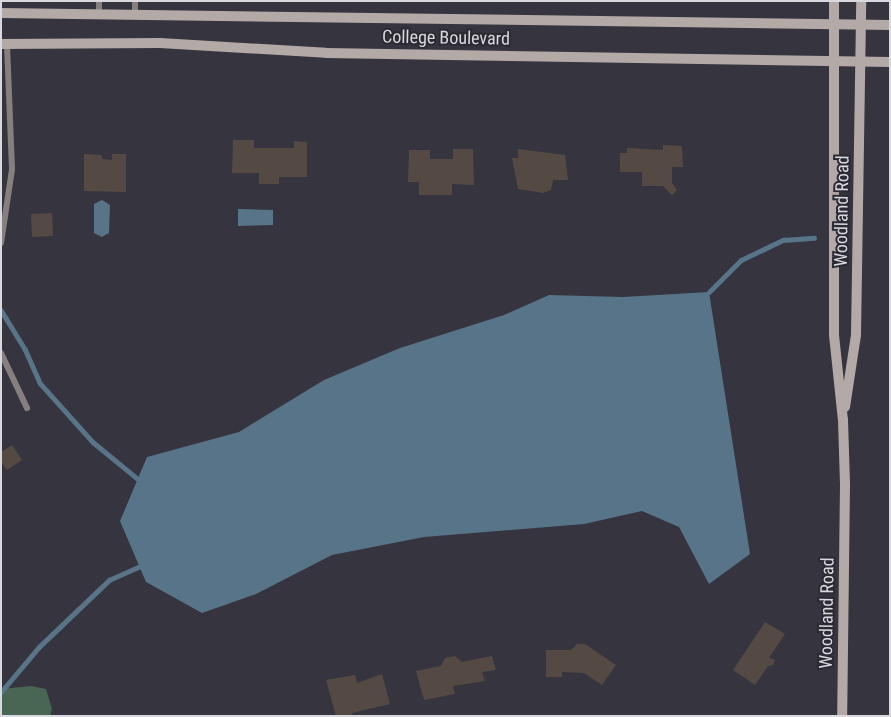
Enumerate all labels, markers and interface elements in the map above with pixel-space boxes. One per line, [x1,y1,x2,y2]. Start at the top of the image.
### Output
street label: College Boulevard [382,26,510,50]
street label: Woodland Road [830,155,854,267]
street label: Woodland Road [815,557,839,669]

